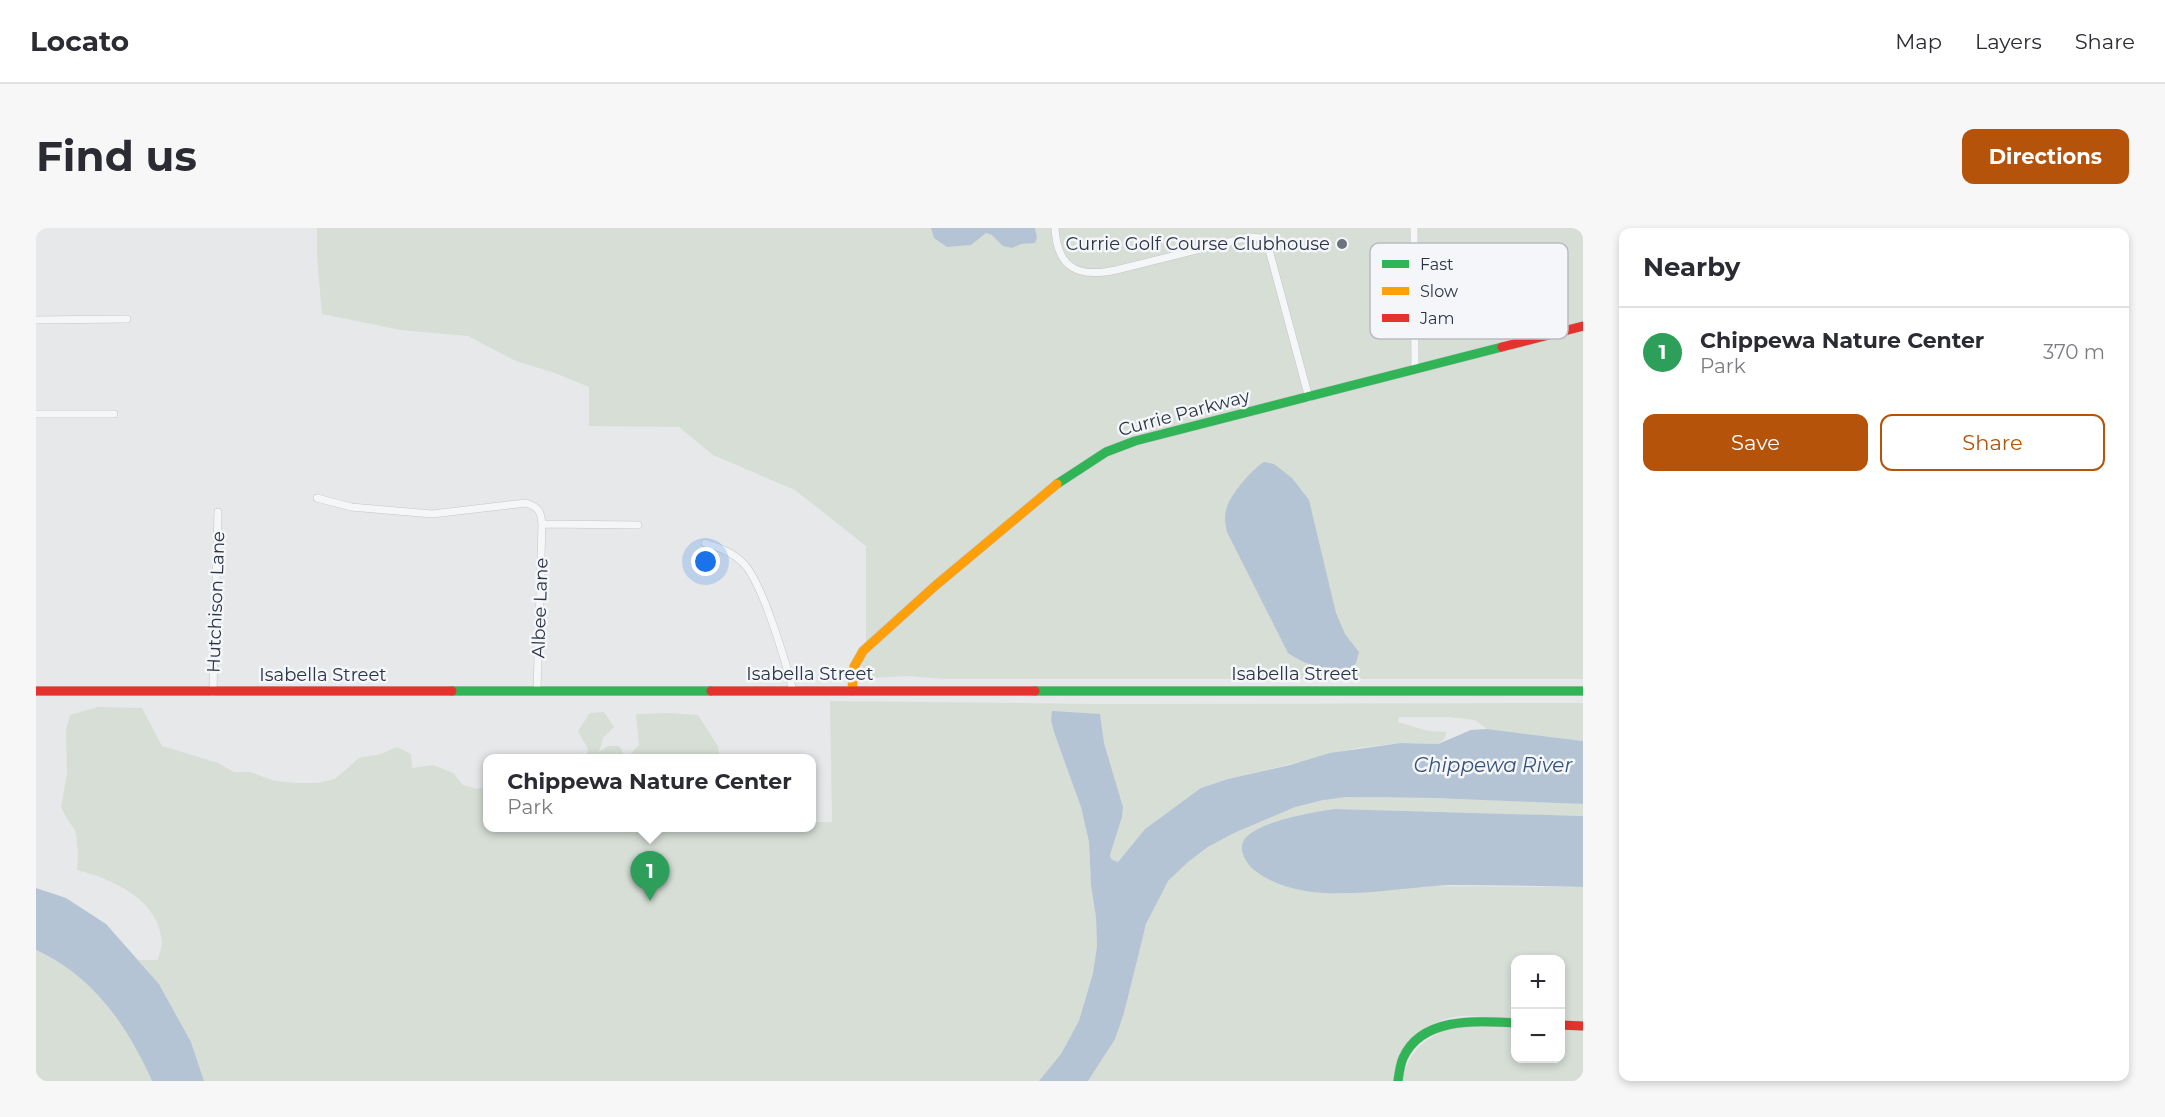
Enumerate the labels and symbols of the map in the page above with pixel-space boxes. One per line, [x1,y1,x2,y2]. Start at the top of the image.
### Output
place label: Currie Golf Course Clubhouse [1066,233,1330,255]
marker: Currie Golf Course Clubhouse [1335,237,1349,251]
legend [1370,243,1568,339]
text: Fast [1420,255,1454,274]
text: Slow [1420,282,1458,301]
text: Jam [1419,309,1454,328]
street label: Currie Parkway [1116,385,1252,441]
street label: Hutchison Lane [203,531,229,673]
your location [691,547,720,576]
street label: Albee Lane [527,557,553,659]
street label: Isabella Street [746,663,874,685]
street label: Isabella Street [1231,663,1359,685]
street label: Isabella Street [259,664,387,686]
water label: Chippewa River [1414,753,1573,777]
pin: 1 [630,852,670,901]

